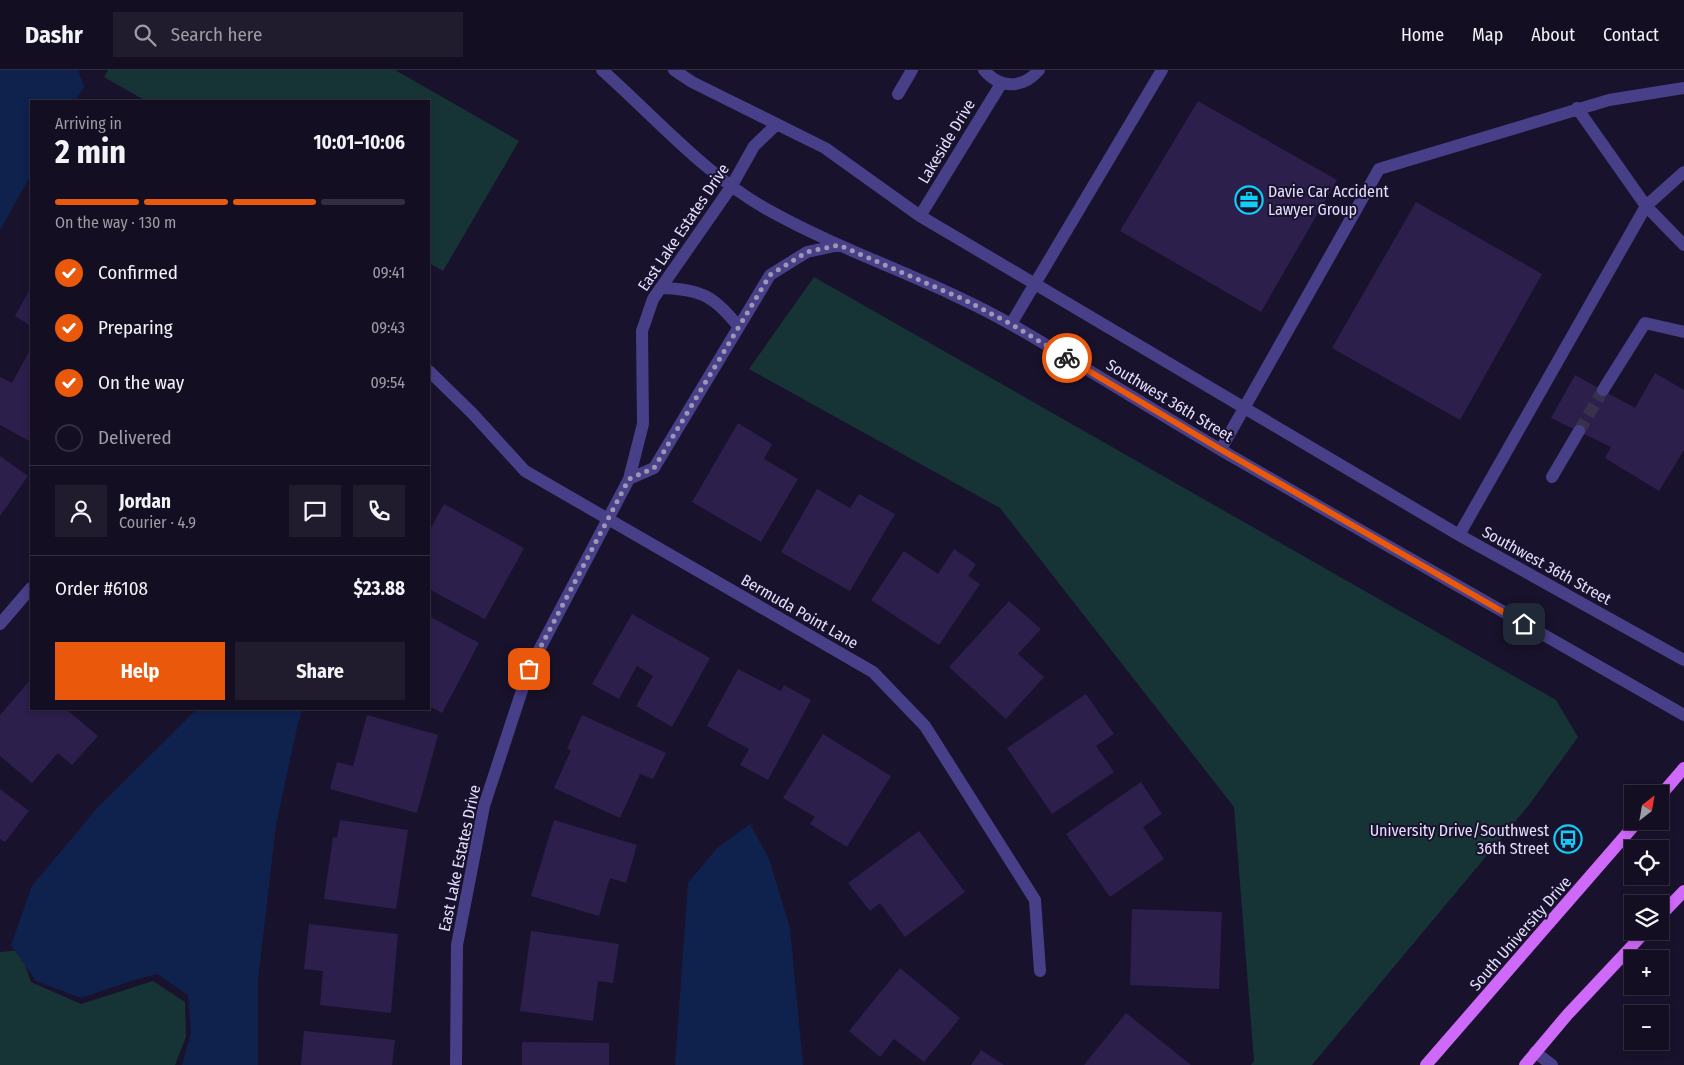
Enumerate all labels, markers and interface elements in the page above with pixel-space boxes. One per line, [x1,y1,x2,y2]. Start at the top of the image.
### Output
search box [113,12,463,57]
text: Dashr [25,21,83,49]
icon: search [131,21,159,49]
text: Search here [171,23,262,46]
text: Home [1401,24,1444,46]
text: Map [1472,24,1503,46]
text: About [1531,24,1575,46]
text: Contact [1603,24,1659,46]
street label: Lakeside Drive [914,96,979,187]
text: Arriving in [55,114,122,133]
text: 10:01–10:06 [313,131,405,154]
text: 2 min [55,133,126,171]
street label: East Lake Estates Drive [634,160,733,294]
place label: Davie Car Accident Lawyer Group [1268,182,1389,219]
office icon: Davie Car Accident Lawyer Group [1234,185,1264,215]
text: On the way · 130 m [55,213,176,232]
icon: check [55,259,83,287]
text: Confirmed [98,261,178,284]
text: 09:41 [373,263,405,282]
icon: check [55,314,83,342]
text: Preparing [98,316,173,339]
text: 09:43 [371,318,405,337]
courier [1042,333,1092,383]
icon: bike [1053,344,1081,372]
street label: Southwest 36th Street [1103,355,1237,446]
icon: check [55,369,83,397]
text: On the way [98,371,184,394]
text: 09:54 [370,373,405,392]
text: Delivered [98,426,172,449]
button: person [55,485,107,537]
button: chat [289,485,341,537]
button: phone [353,485,405,537]
text: Jordan [119,490,171,513]
text: Courier · 4.9 [119,513,196,532]
street label: Southwest 36th Street [1479,522,1615,609]
street label: Bermuda Point Lane [738,570,862,653]
text: Order #6108 [55,577,148,600]
text: $23.88 [354,577,405,600]
pin [1503,603,1545,645]
icon: home [1510,610,1538,638]
button: Help [55,642,225,700]
button: Share [235,642,405,700]
pin [508,648,550,690]
icon: bag [515,655,543,683]
street label: East Lake Estates Drive [435,783,484,933]
north arrow [1624,785,1669,830]
map controls [1624,785,1669,1050]
place label: University Drive/Southwest 36th Street [1370,821,1550,858]
bus stop icon: University Drive/Southwest 36th Street [1553,824,1583,854]
button: locate [1624,840,1669,885]
street label: South University Drive [1466,872,1575,994]
button: layers [1624,895,1669,940]
button: + [1624,950,1669,995]
button: − [1624,1005,1669,1050]

